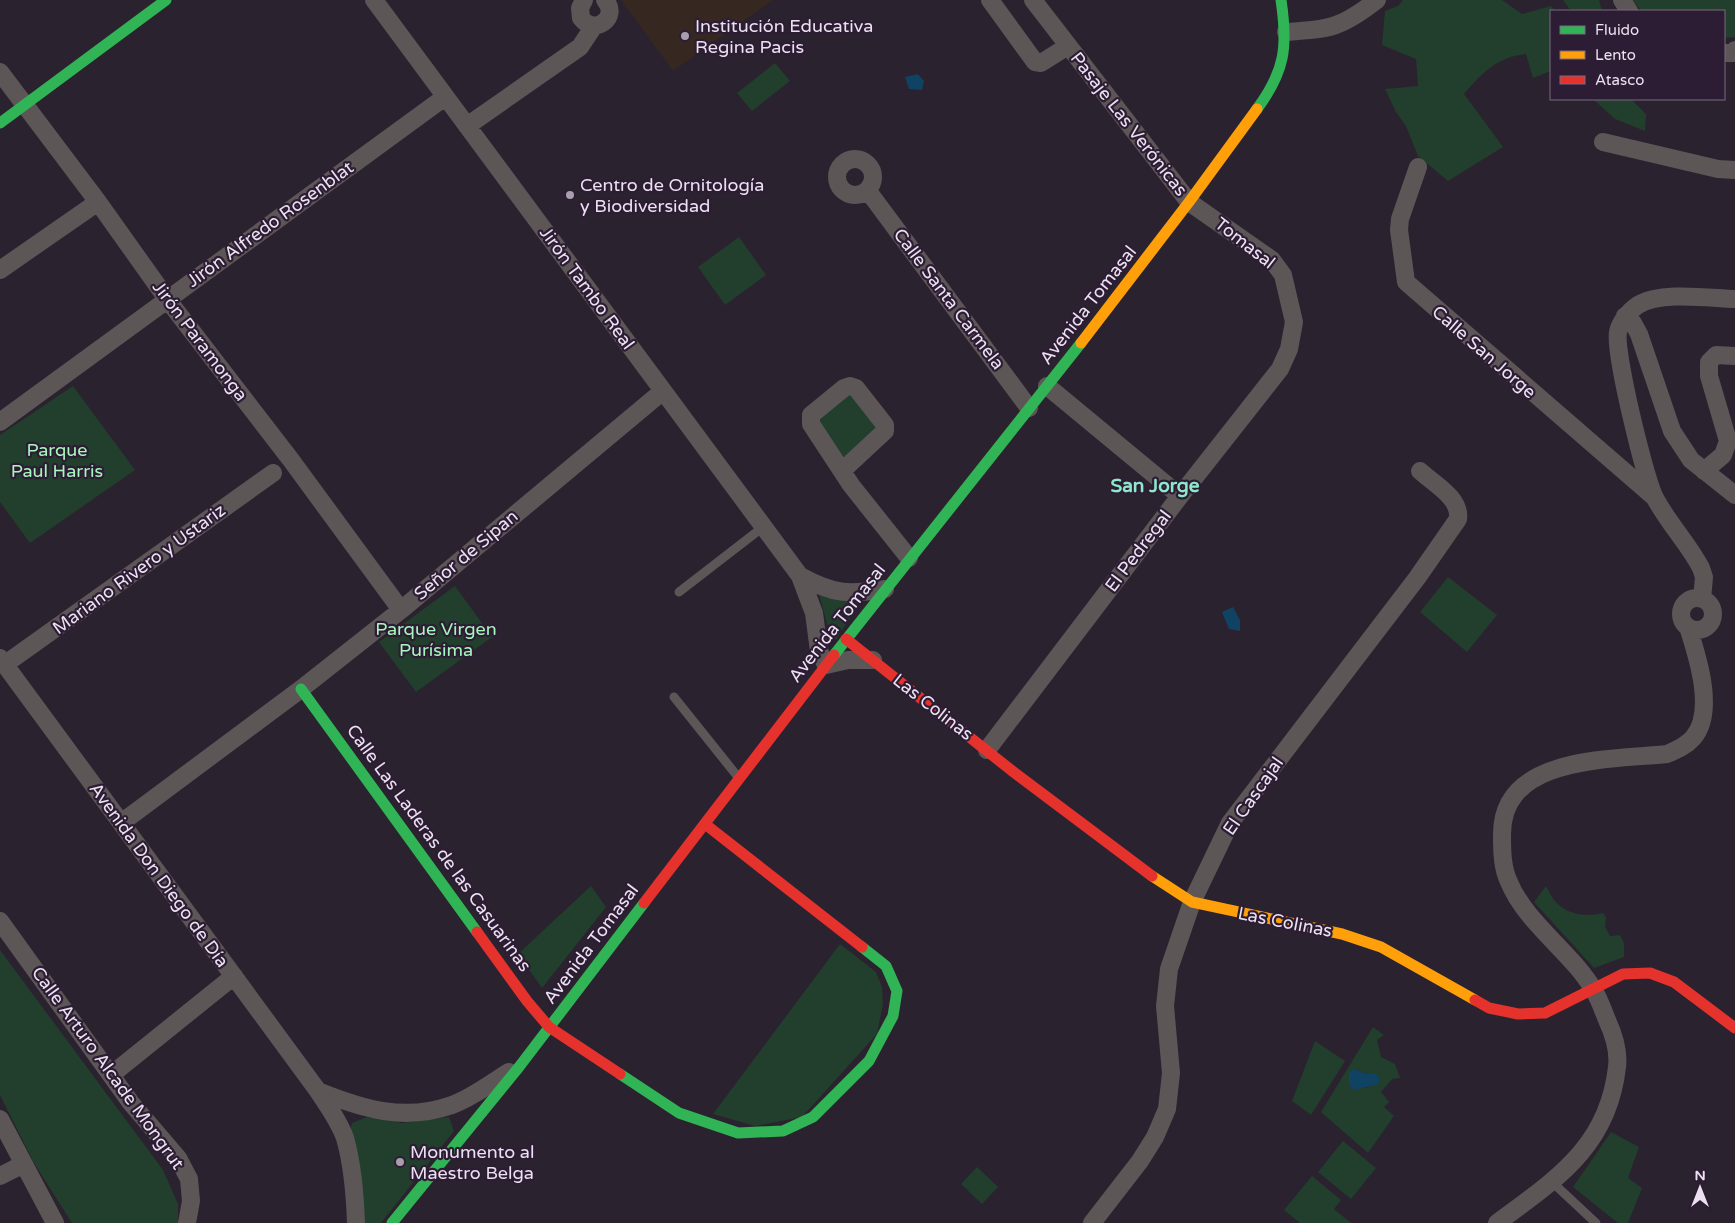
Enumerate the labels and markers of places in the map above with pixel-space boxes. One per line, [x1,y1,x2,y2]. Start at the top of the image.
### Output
place label: Institución Educativa Regina Pacis [695,15,873,58]
marker: Institución Educativa Regina Pacis [679,30,691,42]
place label: Centro de Ornitología y Biodiversidad [580,174,764,217]
marker: Centro de Ornitología y Biodiversidad [564,189,576,201]
place label: Monumento al Maestro Belga [410,1141,534,1184]
marker: Monumento al Maestro Belga [394,1156,406,1168]

